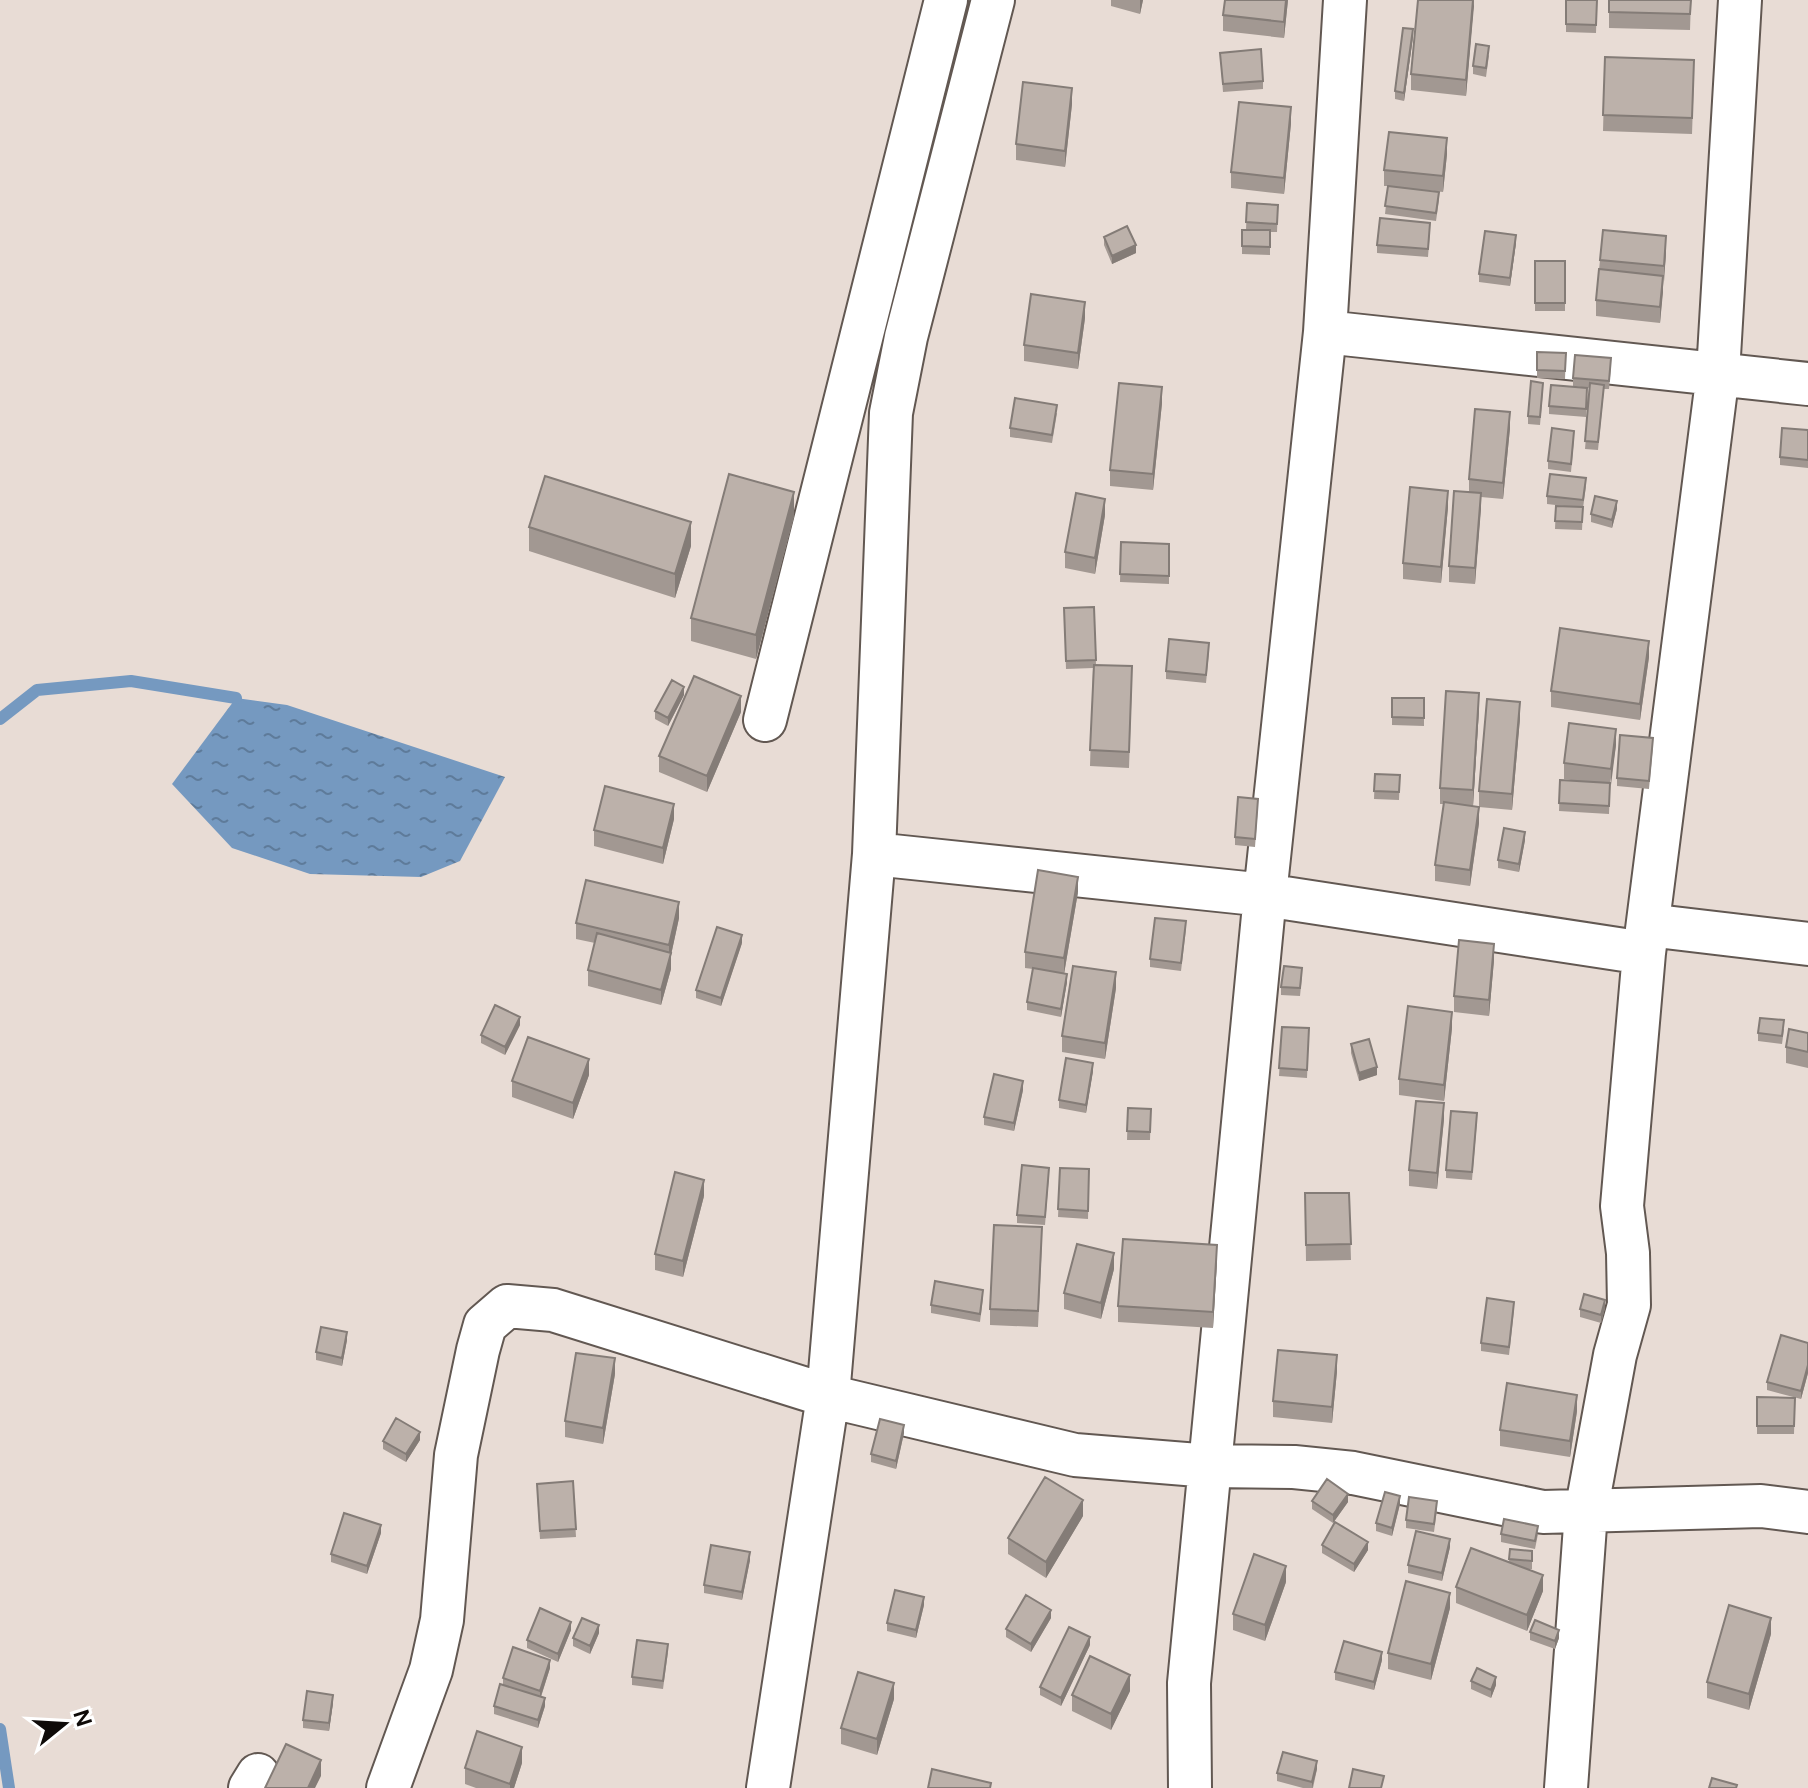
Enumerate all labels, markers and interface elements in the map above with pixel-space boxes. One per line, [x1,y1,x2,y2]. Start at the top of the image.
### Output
north arrow [24,1684,104,1764]
text: N [66,1706,99,1730]

